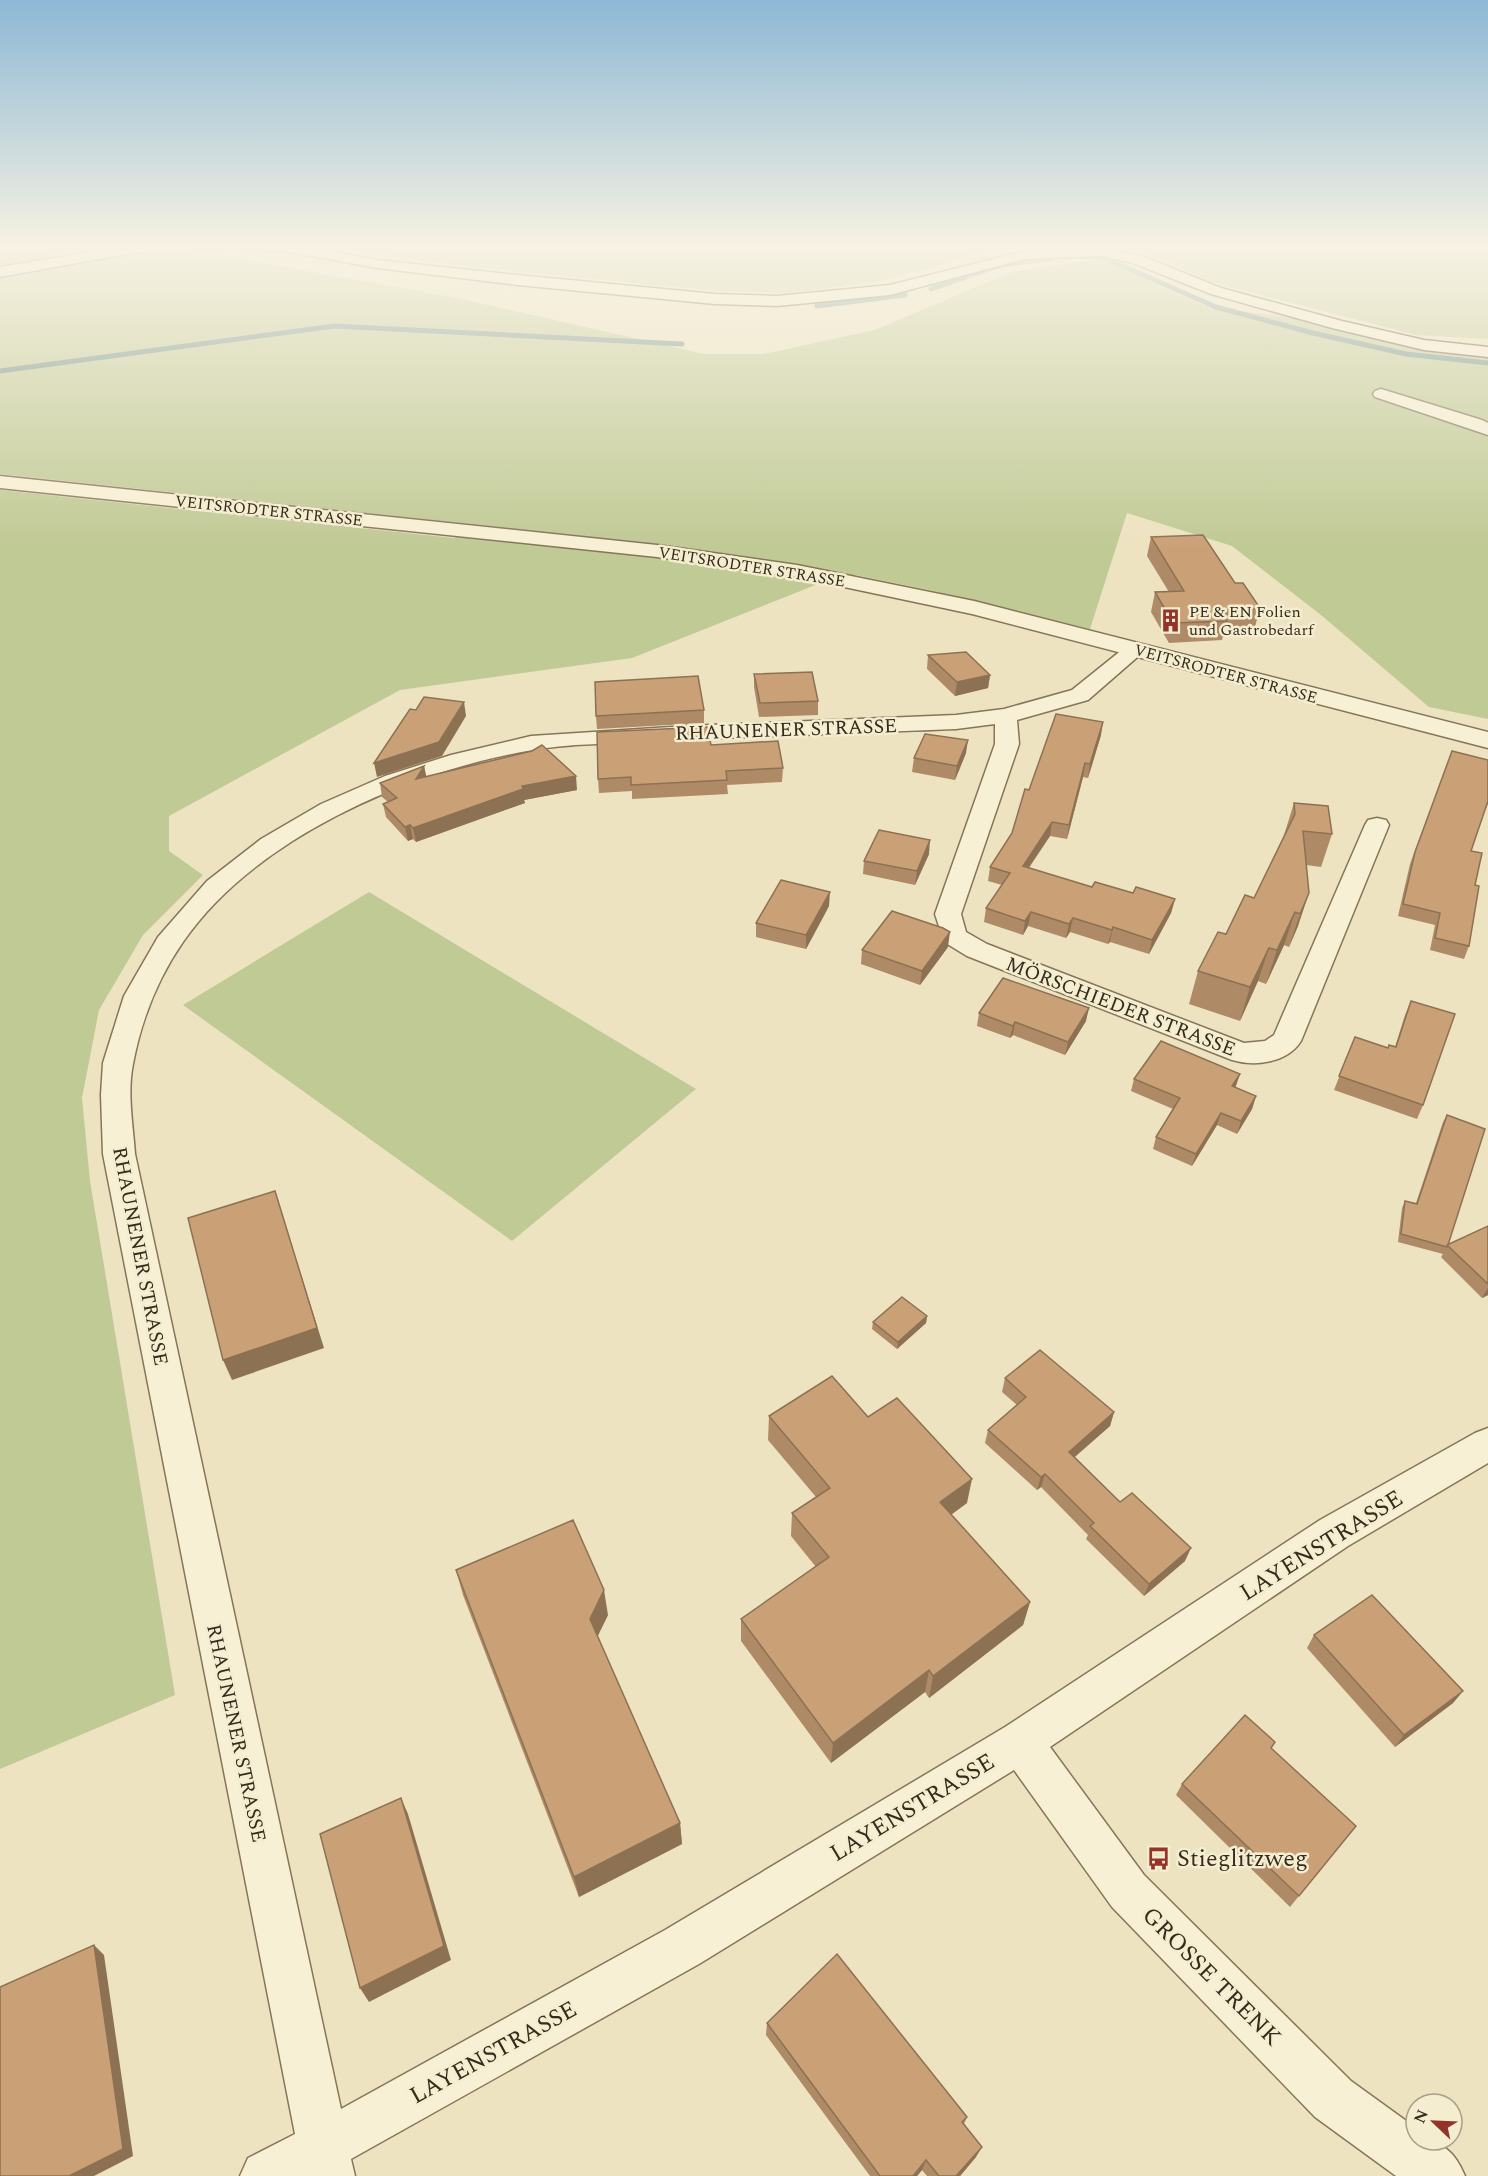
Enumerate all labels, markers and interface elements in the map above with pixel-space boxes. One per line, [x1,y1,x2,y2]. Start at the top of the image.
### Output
street label: VEITSRODTER STRASSE [174,489,364,533]
street label: VEITSRODTER STRASSE [657,540,847,594]
place label: PE & EN Folien und Gastrobedarf [1189,600,1315,642]
building icon: PE & EN Folien und Gastrobedarf [1158,607,1184,633]
street label: VEITSRODTER STRASSE [1131,638,1320,710]
street label: RHAUNENER STRASSE [674,711,898,749]
street label: MÖRSCHIEDER STRASSE [1001,949,1240,1065]
street label: RHAUNENER STRASSE [104,1144,176,1368]
street label: LAYENSTRASSE [1233,1481,1410,1611]
street label: RHAUNENER STRASSE [198,1621,274,1845]
street label: LAYENSTRASSE [823,1744,1002,1871]
place label: Stieglitzweg [1177,1841,1308,1877]
bus stop icon: Stieglitzweg [1146,1845,1172,1871]
street label: GROSSE TRENK [1133,1899,1289,2055]
street label: LAYENSTRASSE [403,1992,584,2114]
north arrow [1404,2092,1464,2152]
text: N [1408,2106,1435,2127]

